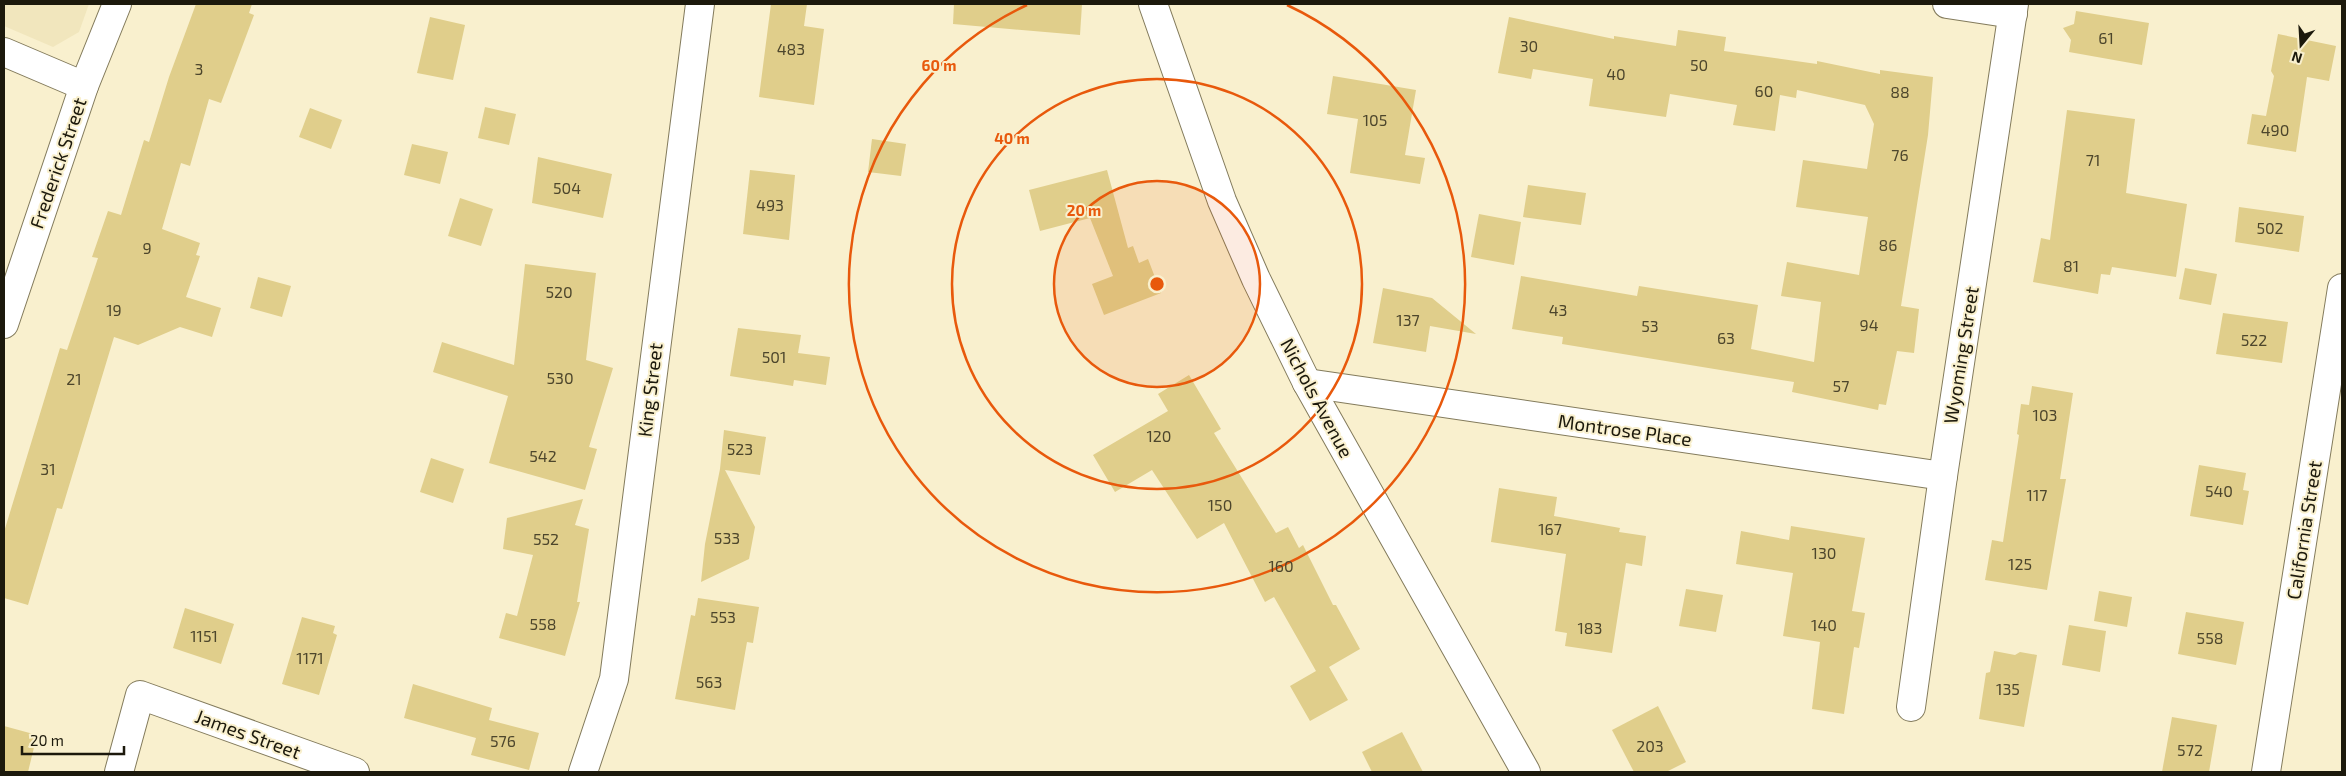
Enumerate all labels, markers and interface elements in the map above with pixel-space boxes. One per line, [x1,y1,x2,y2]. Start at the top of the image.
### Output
north arrow [2276,20,2326,70]
house number: 61 [2098,28,2114,47]
house number: 30 [1520,36,1538,55]
house number: 483 [777,39,805,58]
text: N [2289,48,2304,67]
house number: 50 [1690,55,1708,74]
text: 60 m [922,56,956,74]
house number: 3 [195,59,203,78]
house number: 40 [1606,64,1626,83]
house number: 60 [1755,81,1773,100]
house number: 88 [1890,82,1910,101]
street label: Frederick Street [24,94,91,231]
house number: 105 [1363,110,1387,129]
house number: 490 [2261,120,2289,139]
text: 40 m [994,129,1030,147]
house number: 76 [1891,145,1909,164]
house number: 71 [2086,150,2100,169]
house number: 504 [553,178,581,197]
house number: 493 [756,195,784,214]
text: 20 m [1067,201,1101,219]
house number: 502 [2256,218,2284,237]
house number: 86 [1879,235,1897,254]
house number: 9 [142,238,152,257]
house number: 81 [2063,256,2079,275]
centre of rings [1148,275,1166,293]
house number: 520 [545,282,573,301]
street label: Wyoming Street [1938,285,1983,425]
house number: 19 [106,300,122,319]
house number: 43 [1549,300,1567,319]
house number: 137 [1396,310,1420,329]
house number: 94 [1860,315,1879,334]
house number: 53 [1641,316,1659,335]
house number: 63 [1717,328,1735,347]
house number: 522 [2241,330,2267,349]
street label: Nichols Avenue [1276,334,1359,461]
street label: King Street [632,342,667,438]
house number: 501 [762,347,786,366]
house number: 530 [546,368,574,387]
house number: 21 [66,369,82,388]
house number: 57 [1833,376,1849,395]
house number: 103 [2033,405,2057,424]
street label: Montrose Place [1557,409,1693,450]
house number: 120 [1146,426,1172,445]
house number: 523 [727,439,753,458]
house number: 542 [529,446,557,465]
house number: 31 [40,459,56,478]
street label: California Street [2281,459,2326,601]
house number: 540 [2205,481,2233,500]
house number: 117 [2027,485,2047,504]
house number: 150 [1208,495,1232,514]
house number: 167 [1538,519,1562,538]
house number: 533 [714,528,740,547]
house number: 552 [533,529,559,548]
house number: 130 [1812,543,1836,562]
house number: 125 [2008,554,2032,573]
house number: 160 [1268,556,1294,575]
house number: 553 [710,607,736,626]
house number: 558 [530,614,556,633]
house number: 140 [1811,615,1837,634]
house number: 183 [1578,618,1602,637]
house number: 1151 [190,626,218,645]
house number: 558 [2197,628,2223,647]
house number: 1171 [296,648,324,667]
house number: 563 [696,672,722,691]
house number: 135 [1996,679,2020,698]
street label: James Street [192,704,304,763]
scale bar [22,724,125,756]
text: 20 m [30,731,64,749]
house number: 576 [490,731,516,750]
house number: 203 [1636,736,1664,755]
house number: 572 [2177,740,2203,759]

